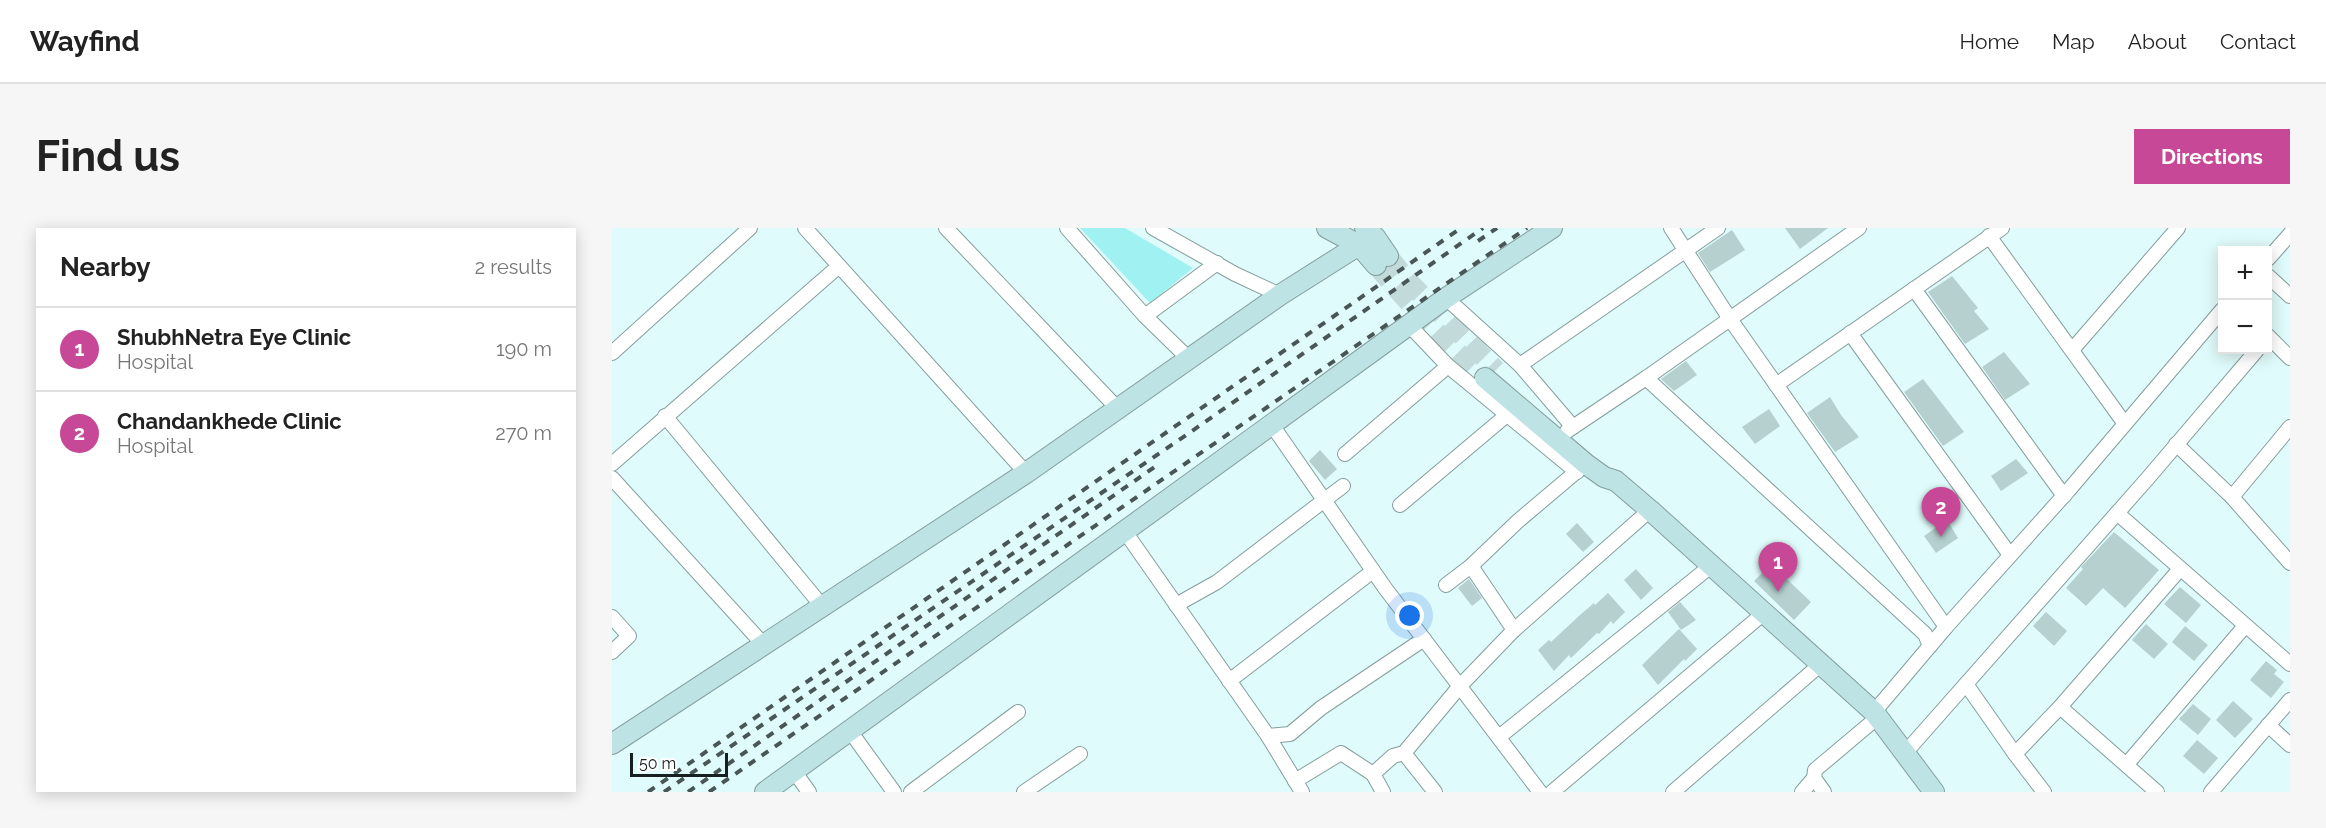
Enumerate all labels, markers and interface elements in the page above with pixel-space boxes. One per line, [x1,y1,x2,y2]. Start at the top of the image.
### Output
text: Wayfind [30,25,140,58]
text: Home [1960,29,2019,54]
text: Map [2052,29,2095,54]
text: About [2128,29,2187,54]
text: Contact [2220,29,2296,54]
button: Directions [2134,129,2290,184]
text: Find us [36,132,180,181]
map controls [2218,246,2272,354]
button: + [2218,246,2272,300]
text: Nearby [60,252,150,282]
text: 2 results [475,255,552,279]
button: − [2218,300,2272,354]
text: ShubhNetra Eye Clinic [117,324,351,350]
text: 1 [75,337,84,361]
text: 190 m [496,337,552,361]
text: Hospital [117,350,193,374]
text: Chandankhede Clinic [117,408,342,434]
text: 2 [74,421,85,445]
text: 270 m [495,421,552,445]
text: Hospital [117,434,193,458]
pin: 2 [1922,488,1960,537]
pin: 1 [1758,542,1798,592]
your location [1395,601,1424,630]
scale bar [630,750,728,778]
text: 50 m [639,754,676,773]

